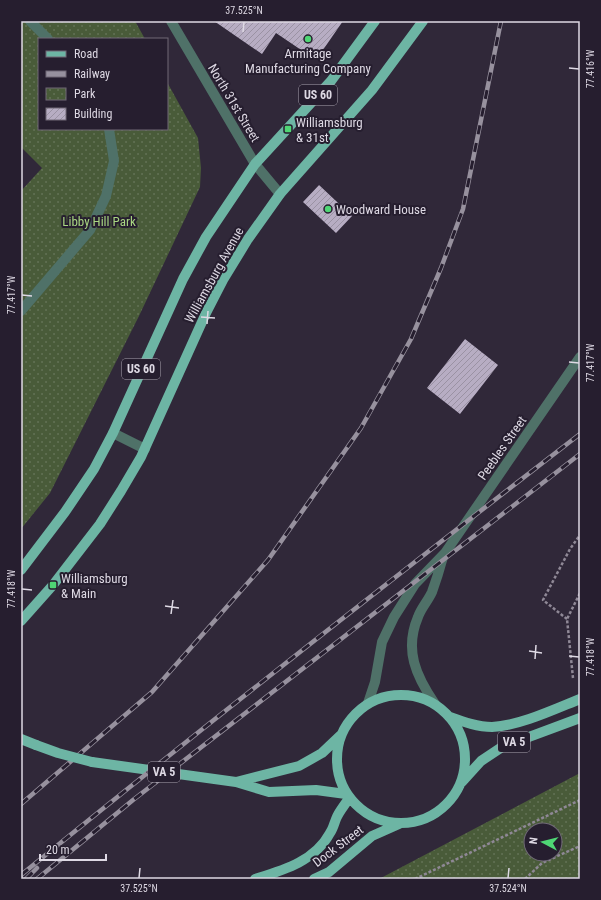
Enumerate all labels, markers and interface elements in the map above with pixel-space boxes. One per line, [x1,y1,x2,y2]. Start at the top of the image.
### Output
text: 37.525°N [225,5,263,16]
marker: Armitage Manufacturing Company [303,34,313,44]
legend [38,38,168,130]
place label: Armitage Manufacturing Company [245,46,371,76]
text: Road [74,47,98,61]
text: 77.416°W [585,49,596,88]
street label: North 31st Street [205,61,263,145]
text: Railway [74,67,110,81]
road number: US 60 [299,85,337,105]
text: Park [74,87,96,101]
text: Building [74,107,112,121]
place label: Williamsburg & 31st [296,115,363,145]
marker: Williamsburg & 31st [283,124,293,134]
place label: Woodward House [336,202,426,217]
marker: Woodward House [323,204,333,214]
park label: Libby Hill Park [62,214,136,229]
street label: Williamsburg Avenue [181,225,247,325]
text: 77.417°W [6,275,17,314]
text: 77.417°W [585,343,596,382]
road number: US 60 [122,359,160,379]
street label: Peebles Street [475,413,529,483]
text: 77.418°W [6,569,17,608]
place label: Williamsburg & Main [61,571,128,601]
marker: Williamsburg & Main [48,580,58,590]
text: 77.418°W [585,637,596,676]
road number: VA 5 [498,732,530,752]
road number: VA 5 [148,762,180,782]
street label: Dock Street [310,822,366,870]
north arrow [523,822,563,862]
scale bar [40,836,106,862]
text: N [527,836,540,845]
text: 20 m [46,843,70,857]
text: 37.525°N [120,883,158,894]
text: 37.524°N [489,883,527,894]

